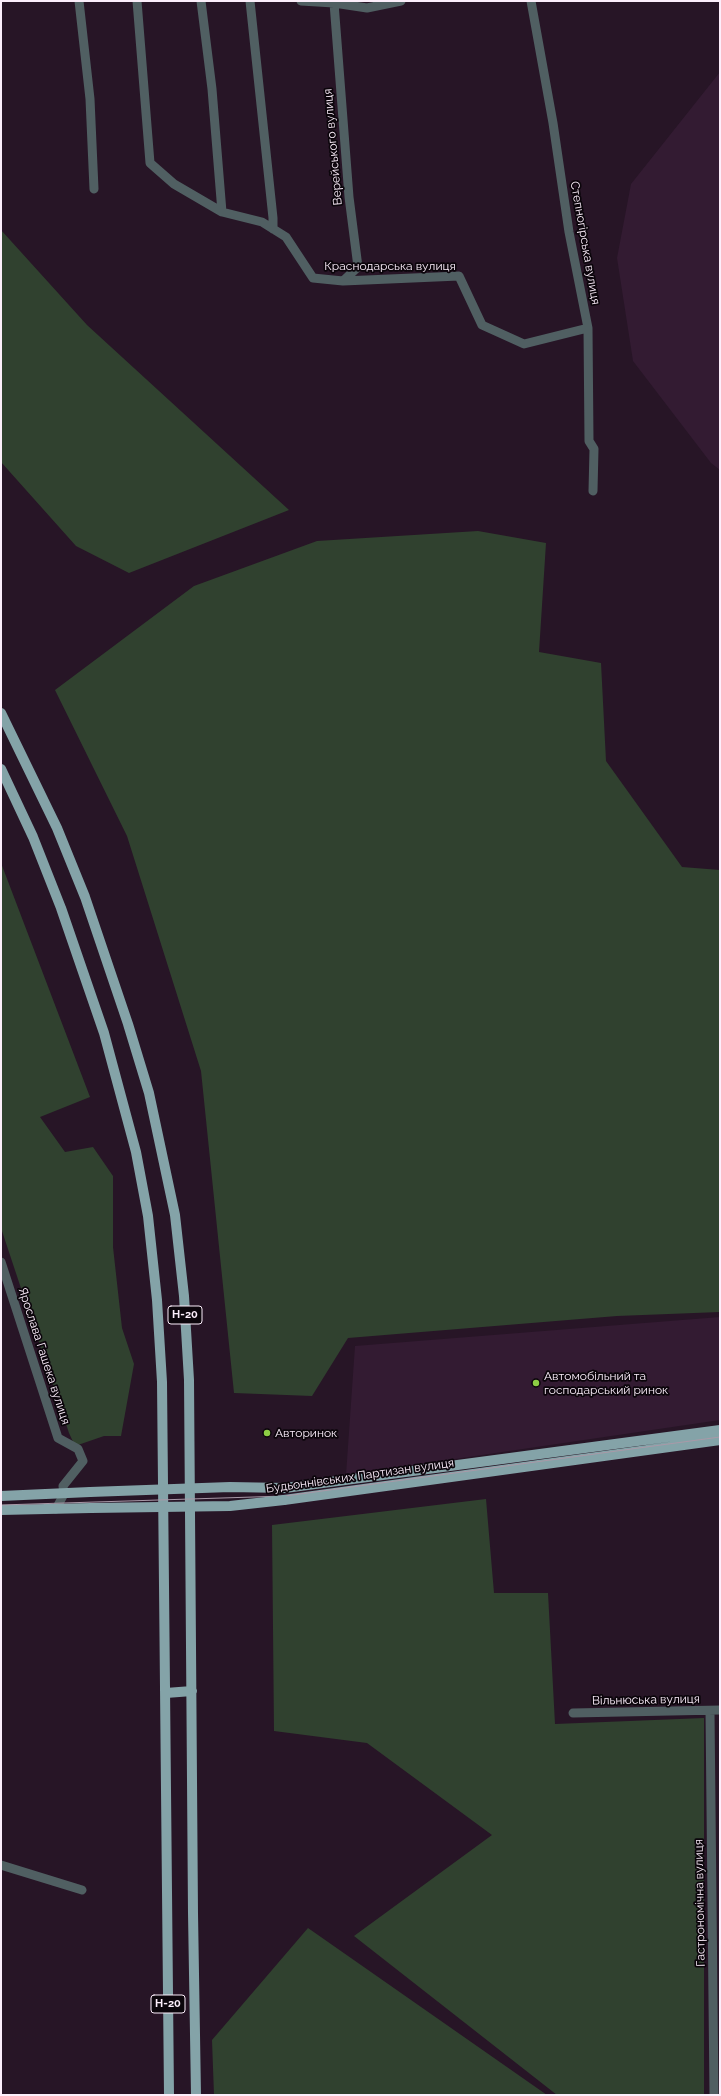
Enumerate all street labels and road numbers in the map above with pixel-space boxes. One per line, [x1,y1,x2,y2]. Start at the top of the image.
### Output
street label: Верейського вулиця [321,88,345,206]
street label: Степногірська вулиця [567,180,603,306]
street label: Краснодарська вулиця [324,259,456,273]
street label: Ярослава Гашека вулиця [15,1286,73,1426]
road number: Н-20 [168,1306,202,1324]
street label: Будьоннівських Партизан вулиця [265,1456,455,1496]
street label: Вільнюська вулиця [592,1692,700,1708]
street label: Гастрономічна вулиця [692,1839,708,1967]
road number: Н-20 [151,1995,185,2013]

